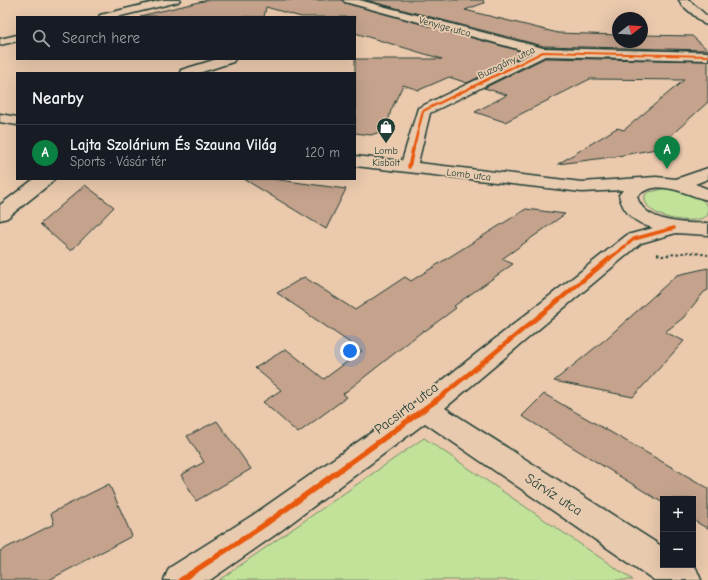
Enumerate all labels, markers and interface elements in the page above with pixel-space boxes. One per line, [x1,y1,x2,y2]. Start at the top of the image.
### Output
north arrow [612,12,648,48]
street label: Venyige utca [417,14,472,40]
search box [16,16,356,60]
icon: search [30,27,52,49]
text: Search here [62,29,140,47]
street label: Buzogány utca [476,44,537,82]
text: Nearby [32,89,83,108]
shop icon: Lomb Kisbolt [375,116,397,144]
text: Lajta Szolárium És Szauna Világ [70,136,277,154]
pin: A [654,136,680,169]
text: A [41,145,49,160]
text: 120 m [305,145,340,160]
place label: Lomb Kisbolt [372,145,401,169]
text: Sports · Vásár tér [70,154,166,169]
street label: Lomb utca [446,166,492,184]
your location [340,341,360,361]
street label: Pacsirta utca [371,379,442,438]
street label: Sárvíz utca [522,470,586,519]
map controls [660,496,696,568]
button: + [660,496,696,532]
button: − [660,532,696,568]

